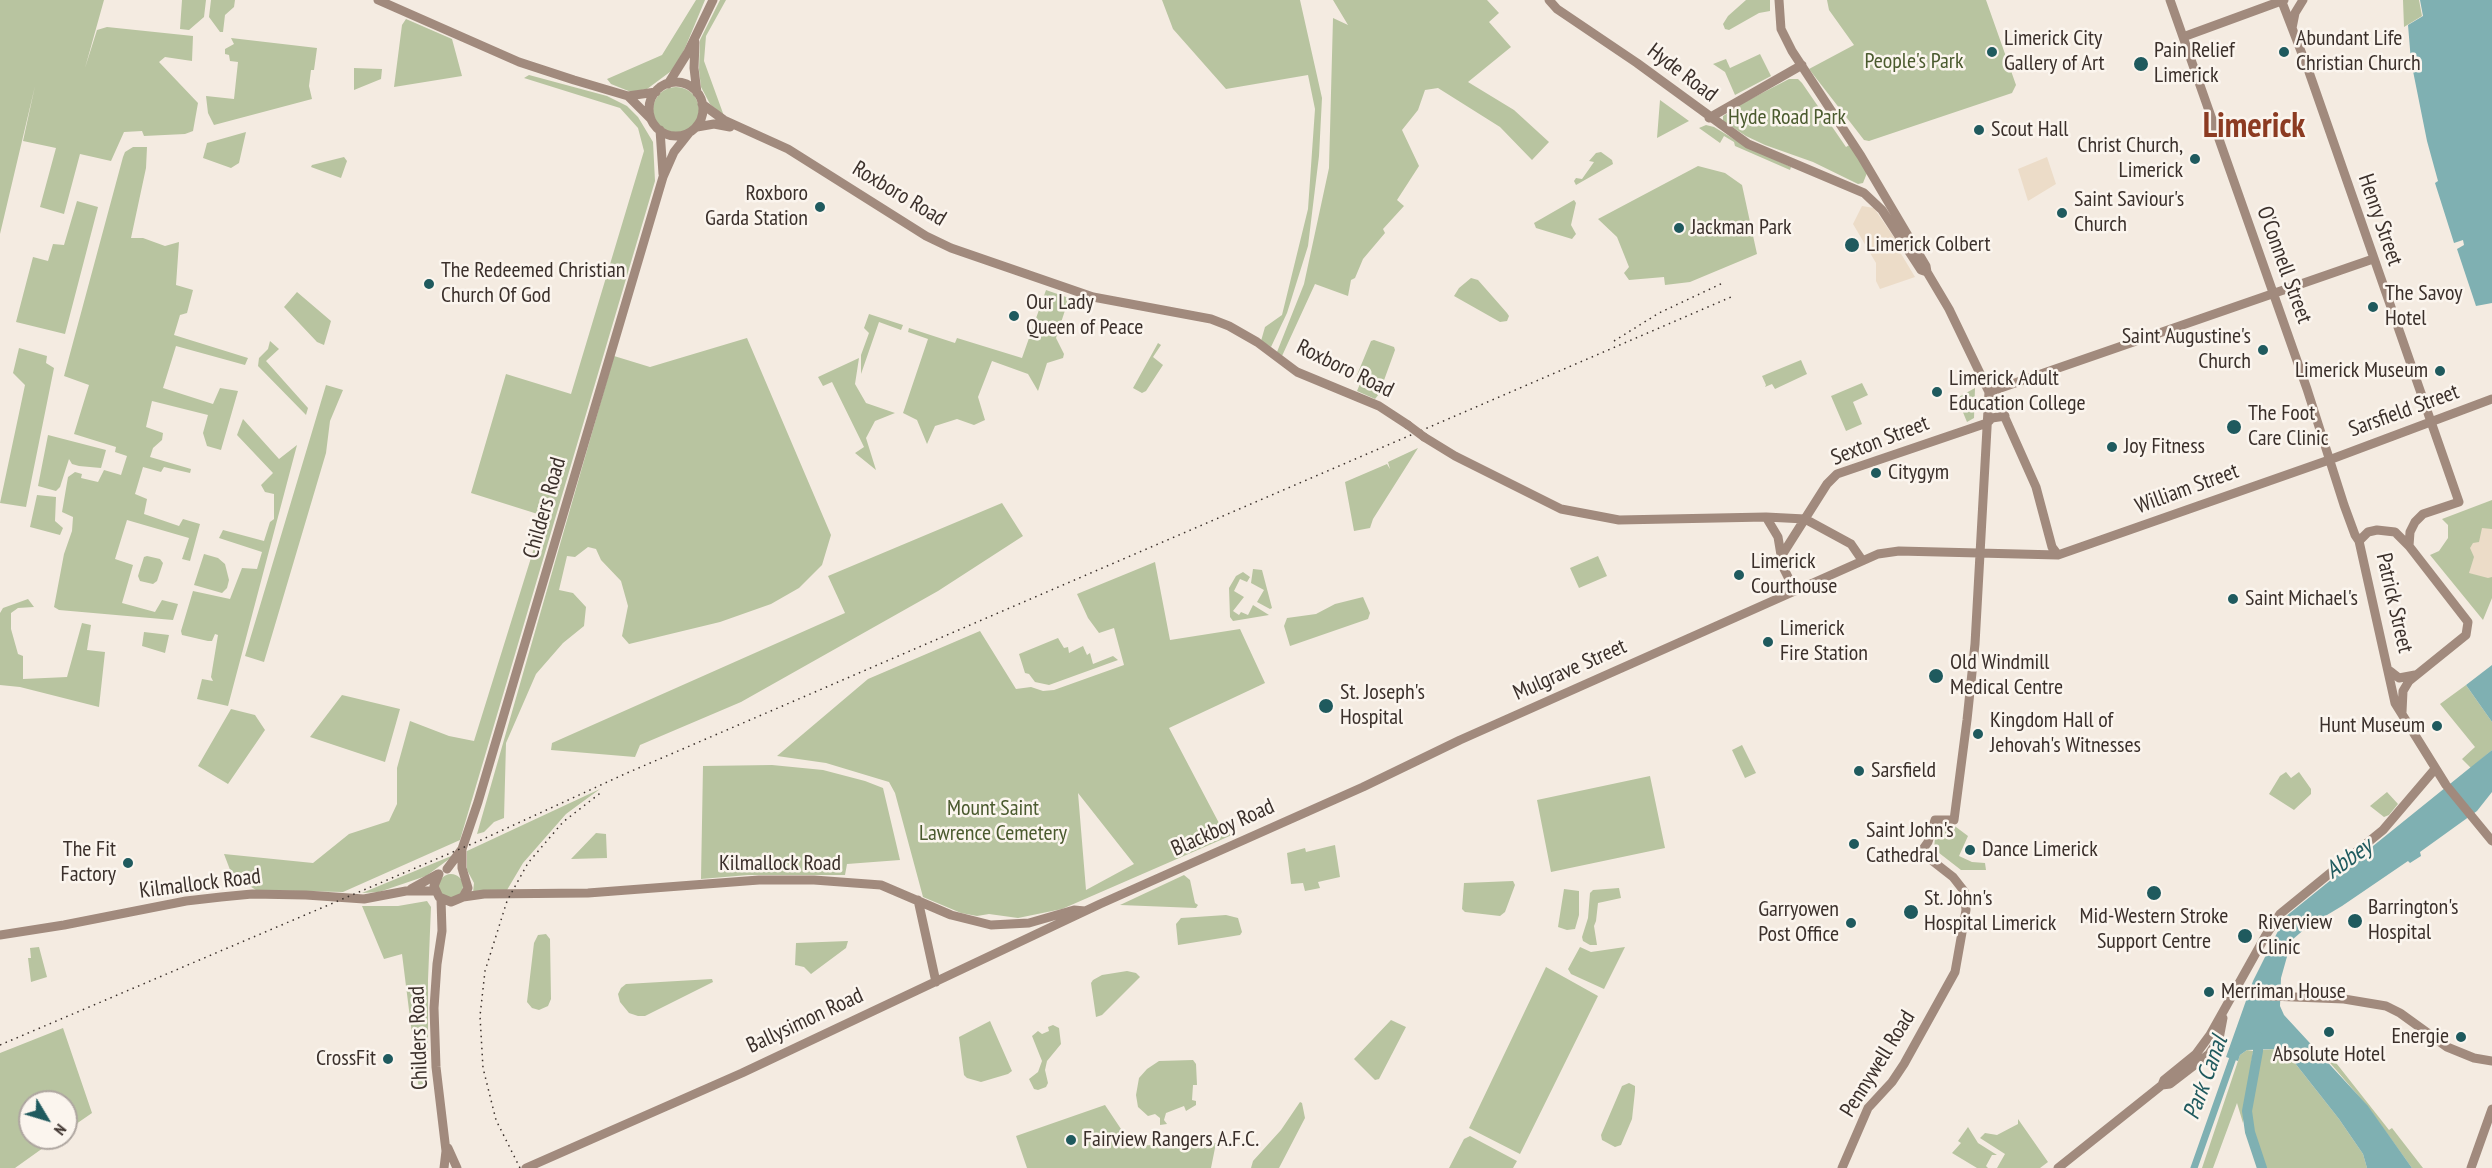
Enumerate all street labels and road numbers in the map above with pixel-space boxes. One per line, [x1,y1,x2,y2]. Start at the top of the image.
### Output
street label: Hyde Road [1642,38,1722,108]
street label: Roxboro Road [847,156,951,232]
street label: Henry Street [2352,171,2408,269]
street label: O'Connell Street [2251,203,2317,327]
street label: Roxboro Road [1292,334,1398,404]
street label: Sarsfield Street [2345,379,2463,443]
street label: Sexton Street [1827,410,1933,472]
street label: Childers Road [518,454,572,562]
street label: William Street [2132,458,2242,520]
street label: Patrick Street [2370,551,2418,655]
street label: Mulgrave Street [1509,633,1631,707]
street label: Blackboy Road [1167,794,1279,862]
street label: Kilmallock Road [719,851,841,877]
street label: Kilmallock Road [138,863,262,905]
street label: Ballysimon Road [743,983,867,1059]
street label: Childers Road [404,986,434,1090]
street label: Pennywell Road [1835,1006,1921,1122]

